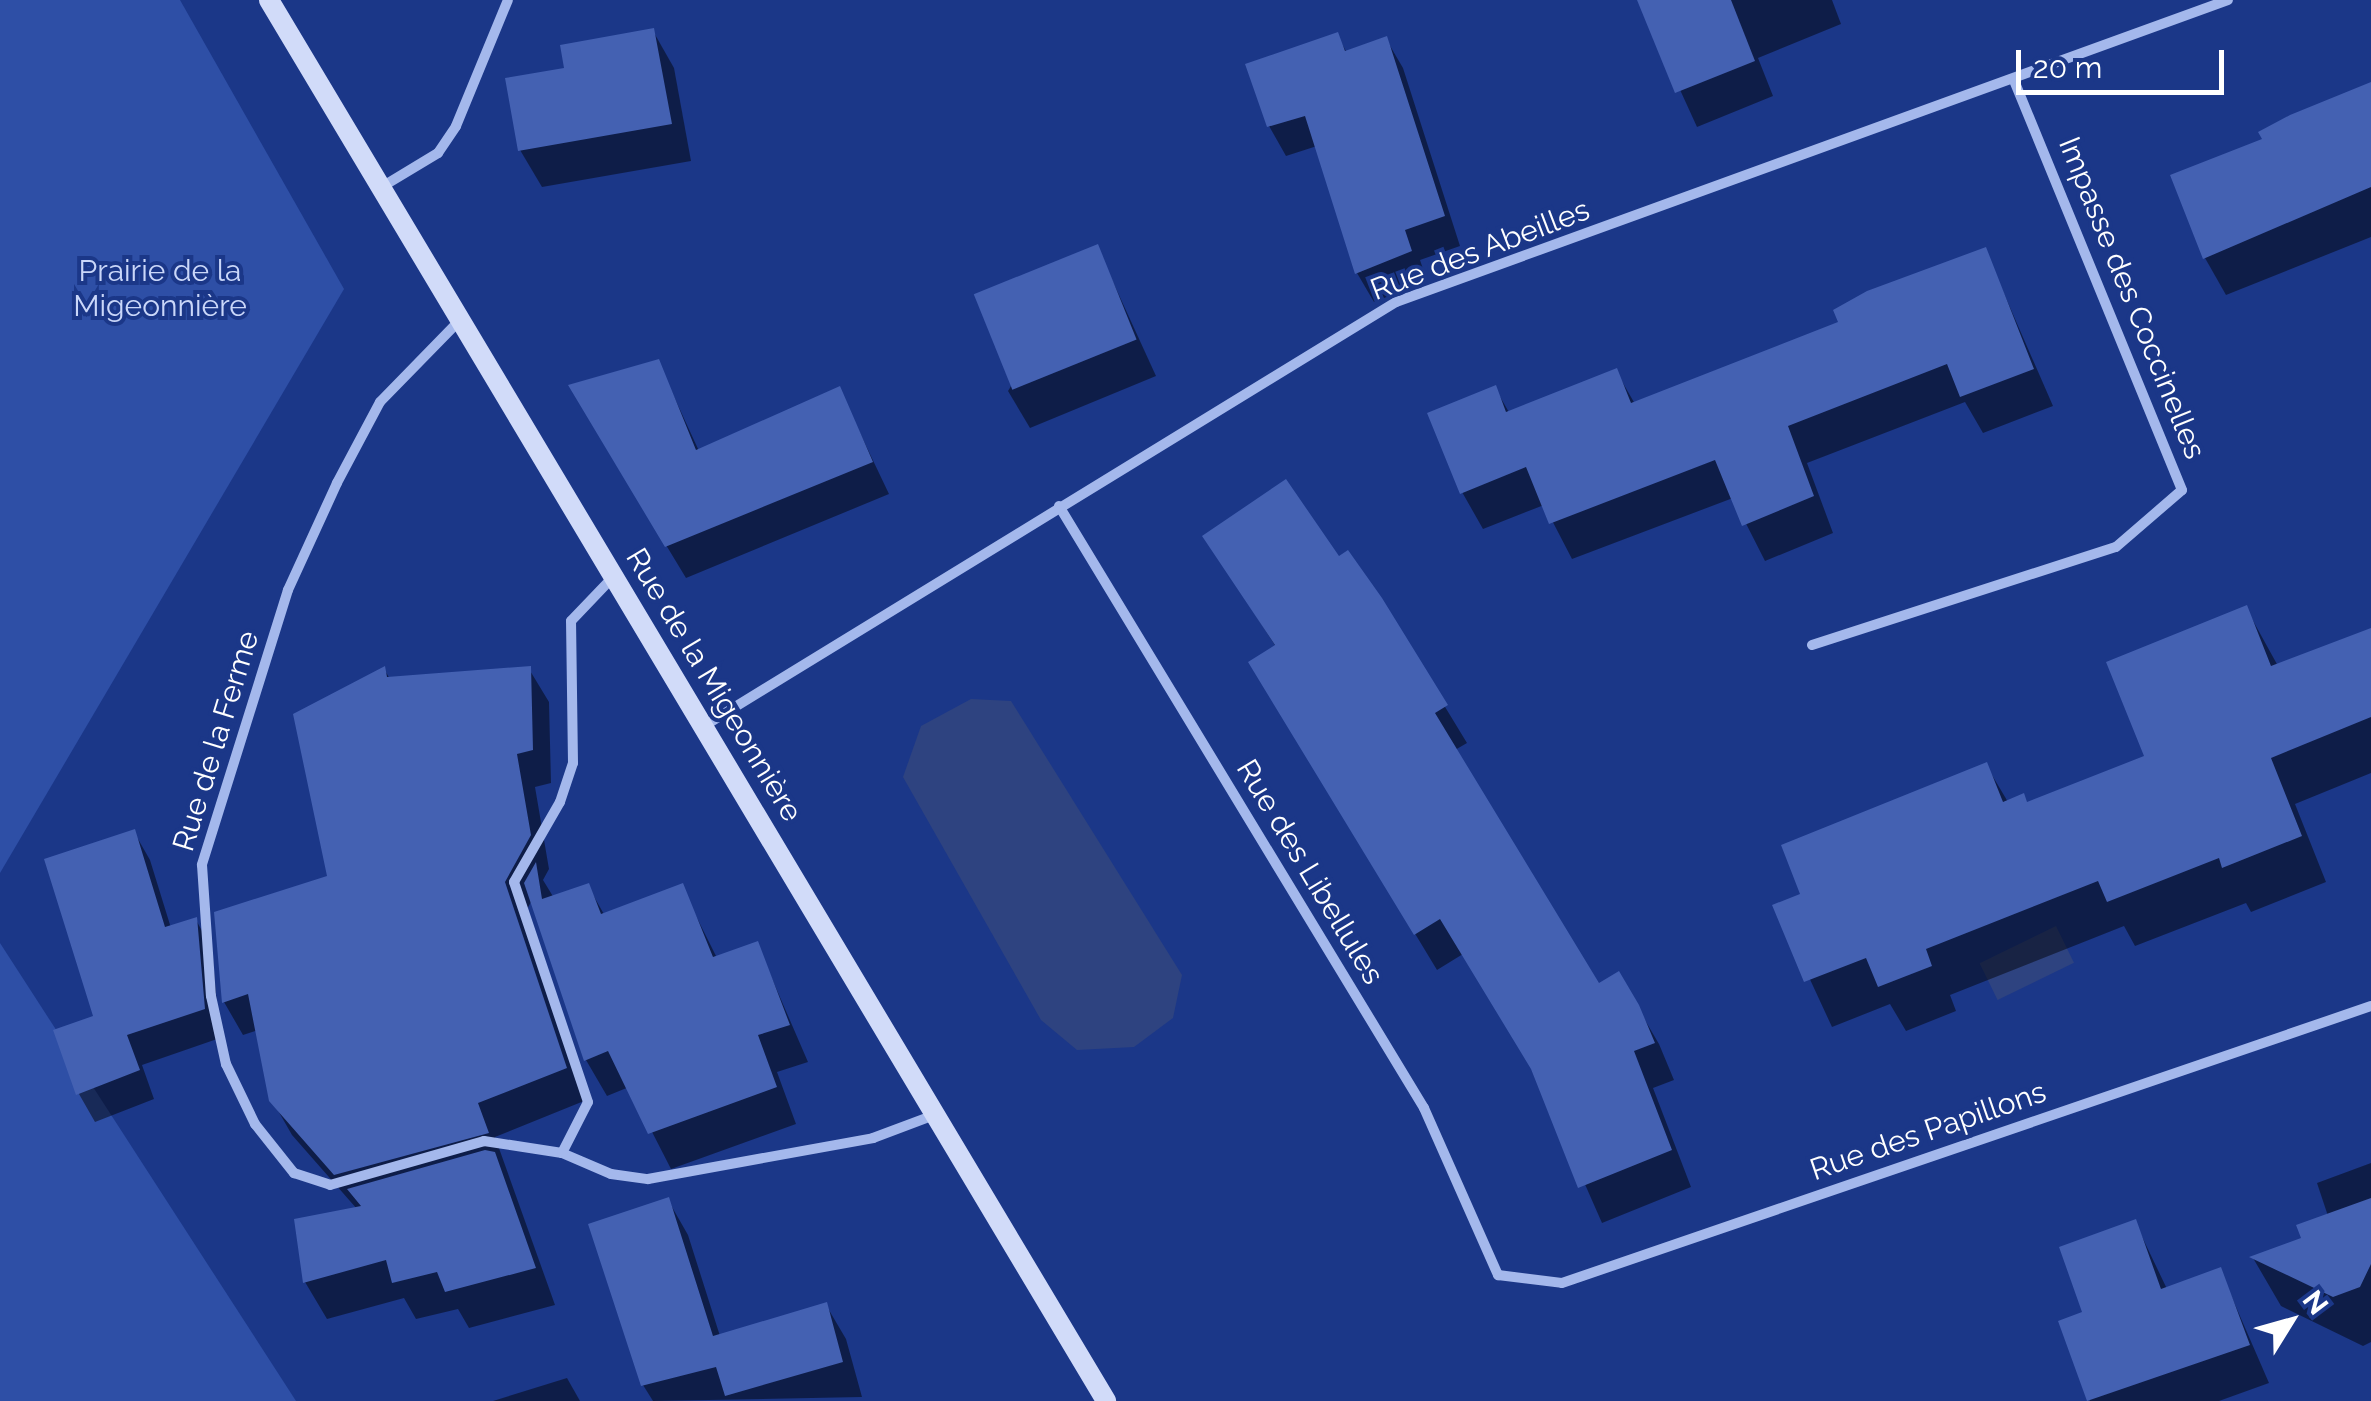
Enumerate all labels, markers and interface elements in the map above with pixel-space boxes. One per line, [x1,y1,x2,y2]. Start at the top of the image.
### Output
scale bar [2021,30,2228,92]
text: 20 m [2033,50,2102,85]
street label: Impasse des Coccinelles [2051,132,2213,464]
street label: Rue des Abeilles [1365,192,1595,308]
park label: Prairie de la Migeonnière [73,253,247,324]
street label: Rue de la Migeonnière [618,542,810,828]
street label: Rue de la Ferme [165,626,267,856]
street label: Rue des Libellules [1229,753,1391,991]
street label: Rue des Papillons [1805,1074,2051,1188]
north arrow [2241,1271,2341,1371]
text: N [2296,1284,2335,1321]

